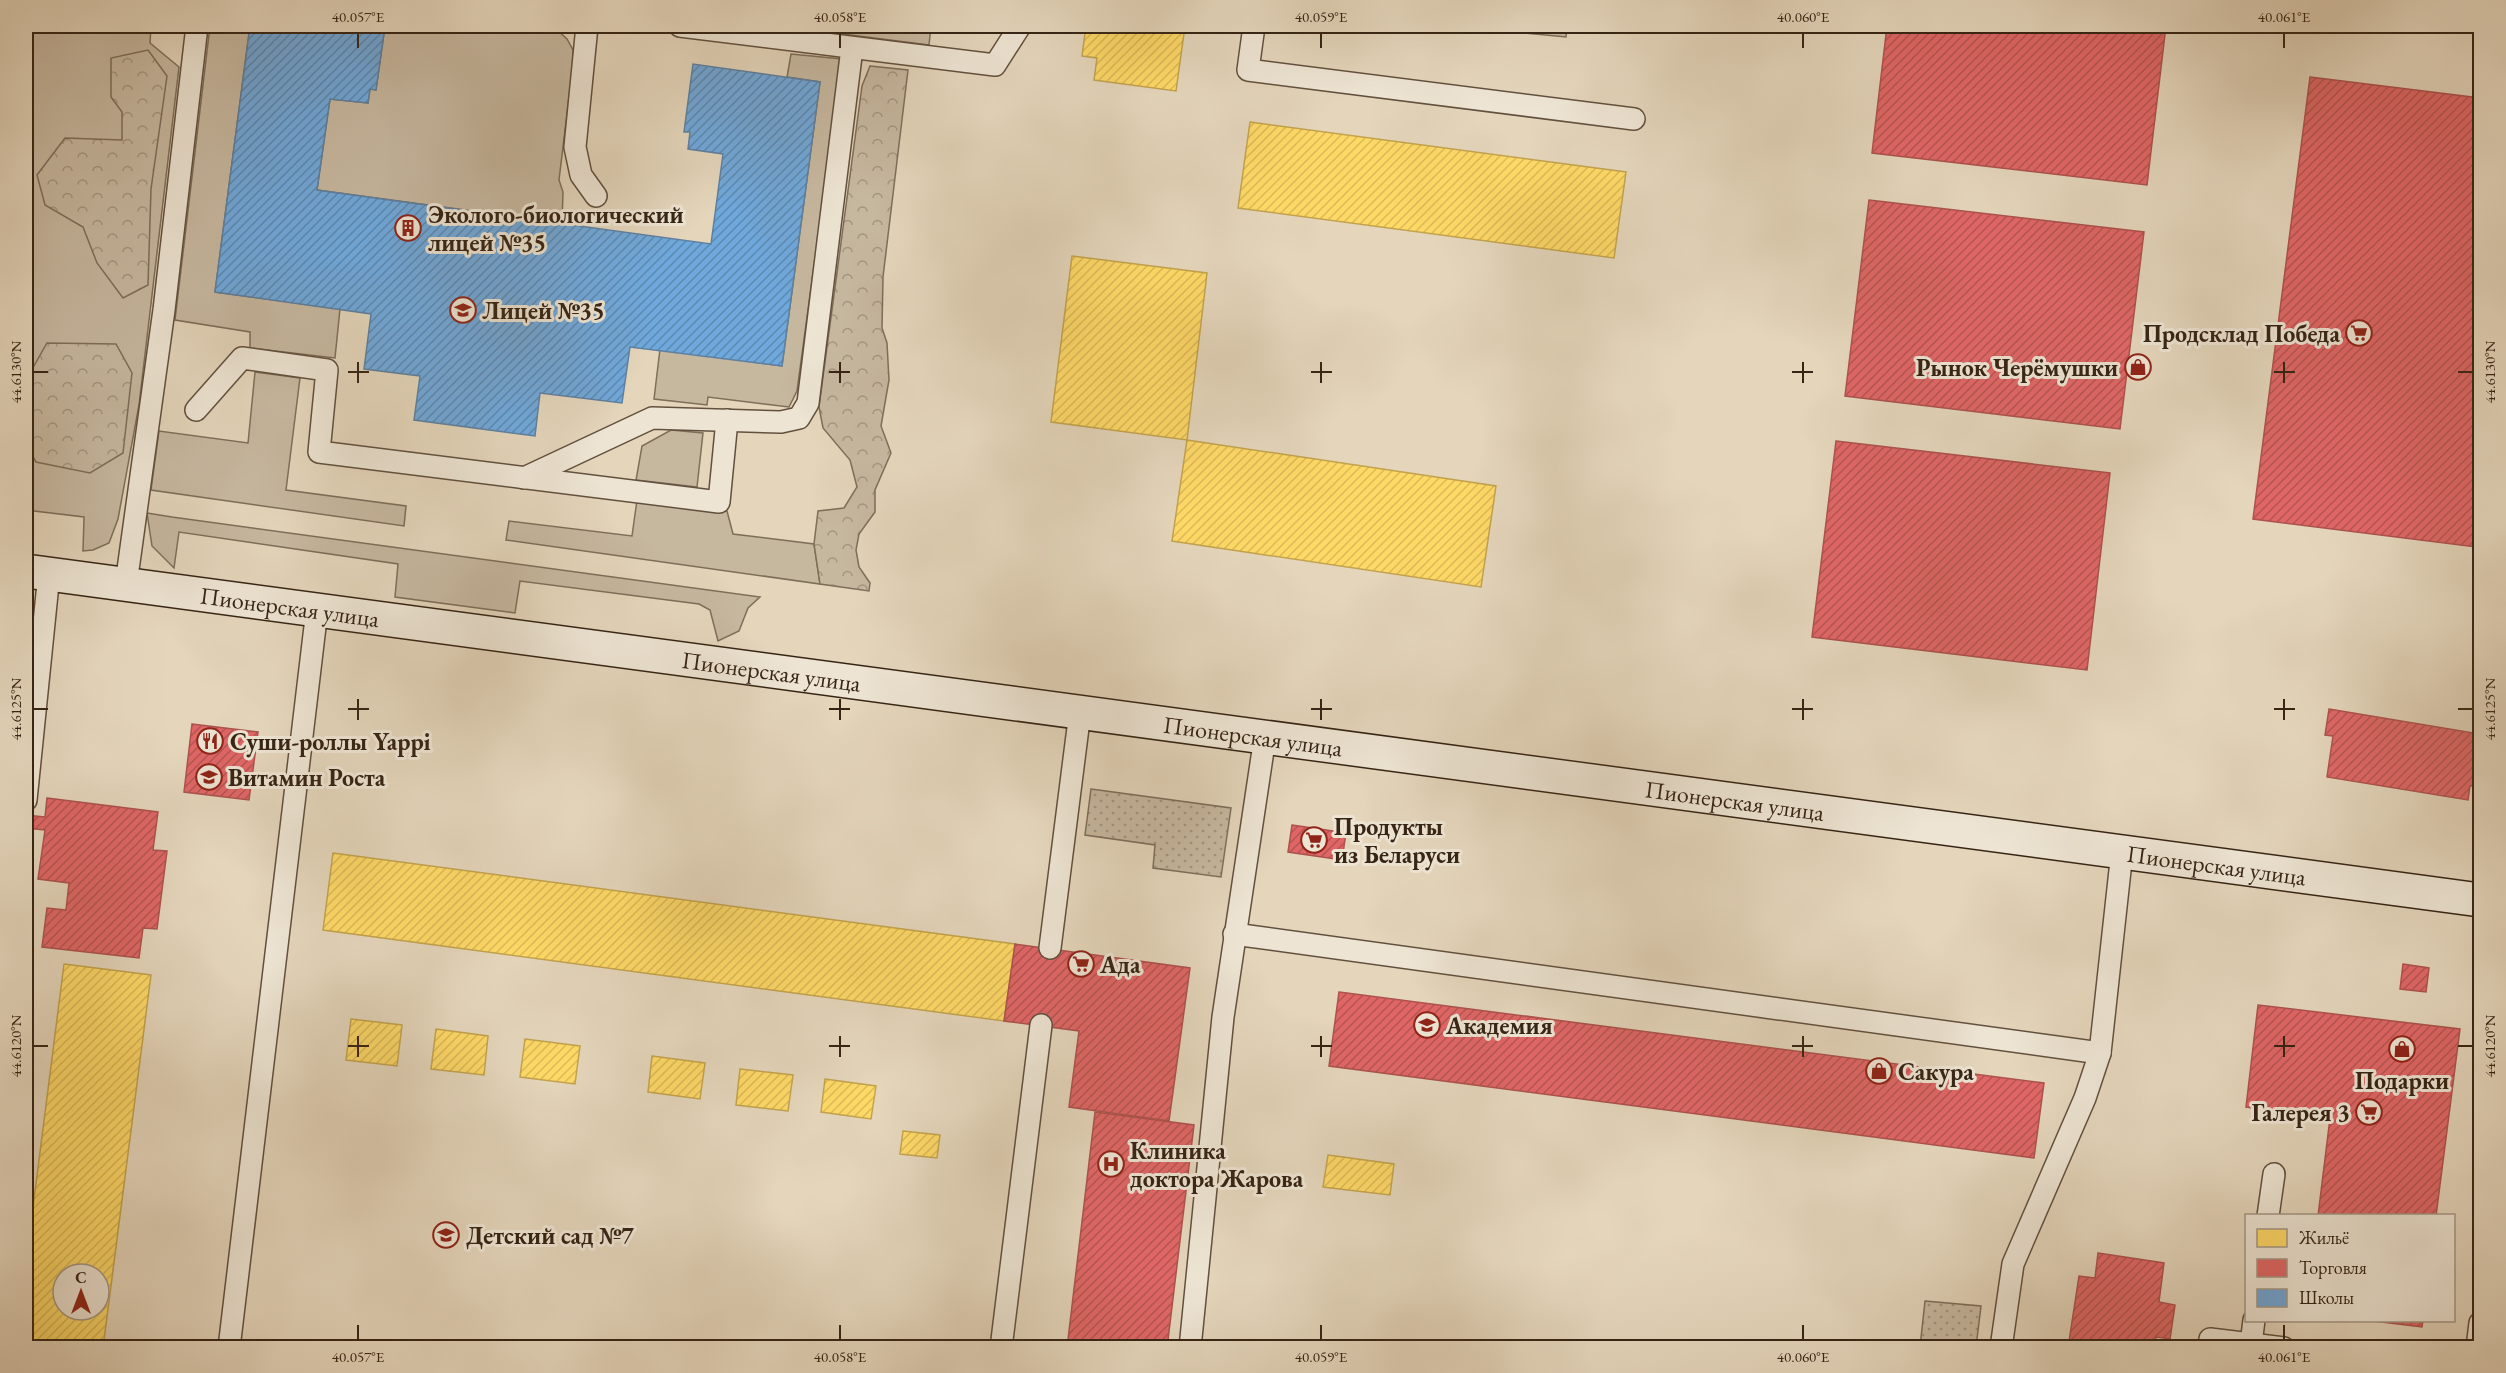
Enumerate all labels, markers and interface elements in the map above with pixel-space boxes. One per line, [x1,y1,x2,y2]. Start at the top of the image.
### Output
text: 40.057°E [332,7,385,26]
text: 40.058°E [814,7,867,26]
text: 40.059°E [1295,7,1348,26]
text: 40.060°E [1777,7,1830,26]
text: 40.061°E [2258,7,2311,26]
place label: Эколого-биологический лицей №35 [428,199,684,258]
building icon: Эколого-биологический лицей №35 [393,213,423,243]
school or university icon: Лицей №35 [448,295,478,325]
place label: Лицей №35 [482,295,605,326]
place label: Продсклад Победа [2143,318,2340,349]
supermarket icon: Продсклад Победа [2344,318,2374,348]
text: 44.6130°N [6,340,25,403]
text: 44.6130°N [2480,340,2499,403]
place label: Рынок Черёмушки [1916,352,2118,384]
shop icon: Рынок Черёмушки [2123,352,2153,382]
street label: Пионерская улица [198,579,382,634]
street label: Пионерская улица [680,644,863,698]
text: 44.6125°N [6,677,25,740]
text: 44.6125°N [2480,677,2499,740]
street label: Пионерская улица [1161,708,1345,763]
restaurant icon: Суши-роллы Yappi [195,726,225,756]
place label: Суши-роллы Yappi [230,726,431,758]
school or university icon: Витамин Роста [194,762,224,792]
place label: Витамин Роста [228,762,386,793]
street label: Пионерская улица [1643,773,1827,827]
place label: Продукты из Беларуси [1334,811,1460,871]
supermarket icon: Продукты из Беларуси [1299,825,1329,855]
street label: Пионерская улица [2125,837,2308,892]
supermarket icon: Ада [1066,949,1096,979]
place label: Ада [1099,949,1141,980]
school or university icon: Академия [1412,1010,1442,1040]
place label: Академия [1445,1010,1553,1041]
text: 44.6120°N [6,1014,25,1077]
text: 44.6120°N [2480,1014,2499,1077]
shop icon: Подарки [2387,1034,2417,1064]
shop icon: Сакура [1864,1056,1894,1086]
place label: Сакура [1898,1056,1974,1088]
place label: Подарки [2355,1065,2449,1096]
place label: Галерея 3 [2252,1097,2350,1128]
supermarket icon: Галерея 3 [2354,1097,2384,1127]
place label: Клиника доктора Жарова [1130,1135,1304,1194]
hospital icon: Клиника доктора Жарова [1096,1149,1126,1179]
legend [2245,1214,2455,1322]
school or university icon: Детский сад №7 [431,1220,461,1250]
place label: Детский сад №7 [466,1220,634,1251]
text: Жильё [2298,1226,2349,1249]
text: Торговля [2299,1256,2367,1279]
north arrow [51,1262,111,1322]
text: С [75,1267,87,1288]
text: Школы [2299,1286,2354,1309]
text: 40.057°E [332,1347,385,1366]
text: 40.058°E [814,1347,867,1366]
text: 40.059°E [1295,1347,1348,1366]
text: 40.060°E [1777,1347,1830,1366]
text: 40.061°E [2258,1347,2311,1366]

